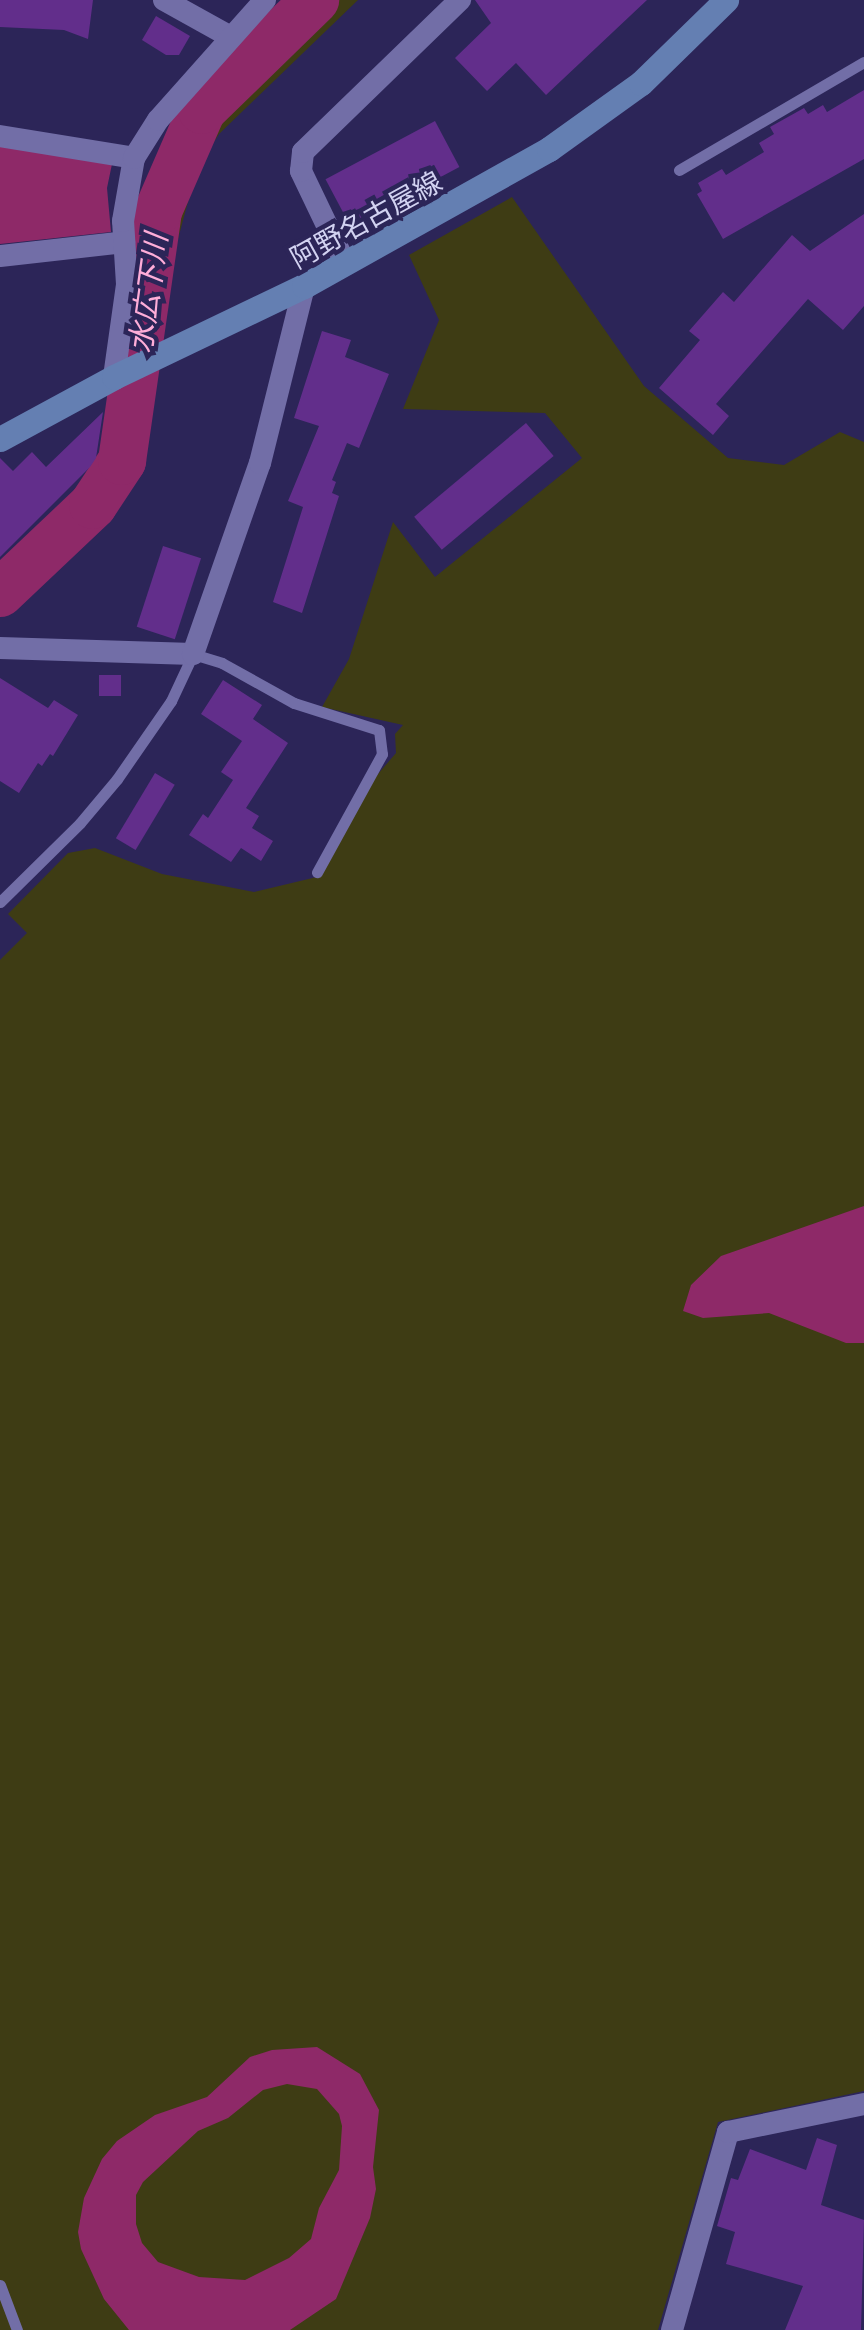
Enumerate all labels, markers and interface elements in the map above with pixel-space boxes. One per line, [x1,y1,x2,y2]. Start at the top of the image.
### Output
street label: 阿野名古屋線 [283,163,447,273]
water label: 水広下川 [120,231,172,355]

